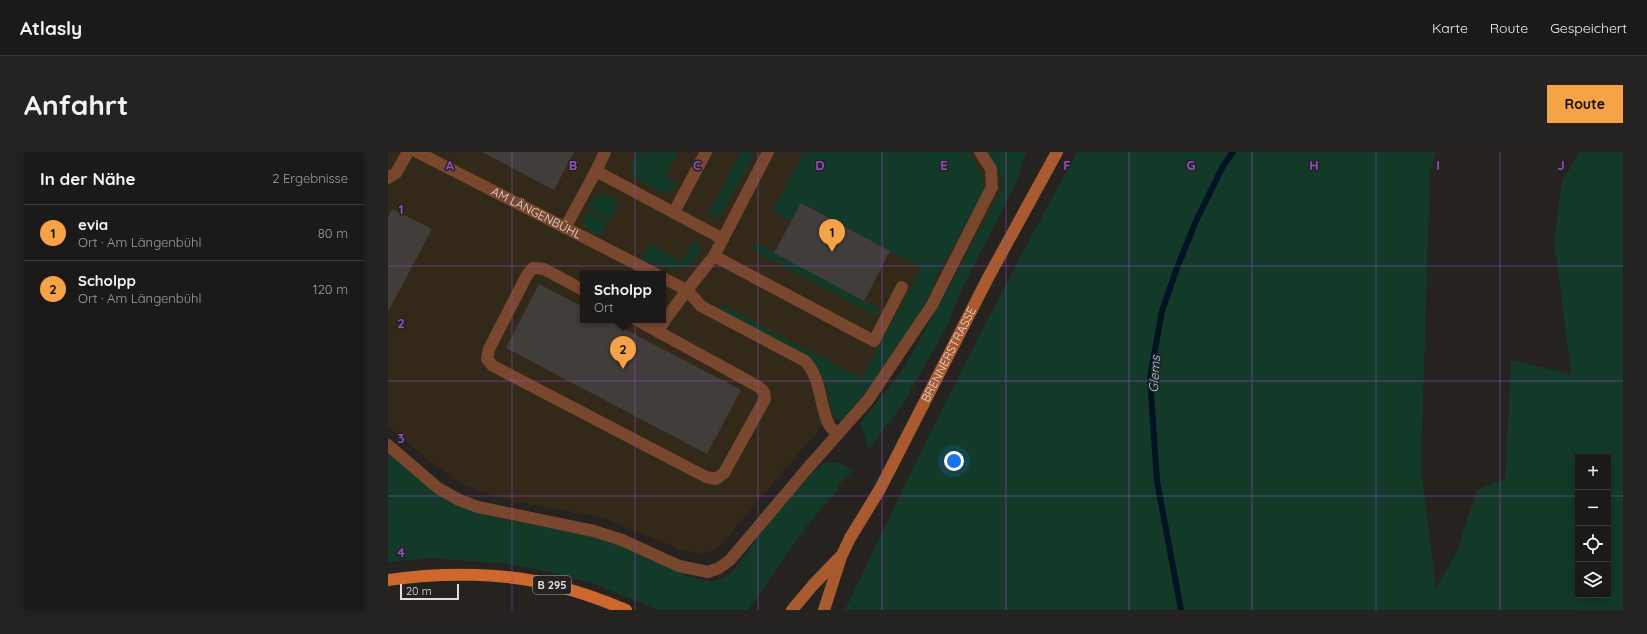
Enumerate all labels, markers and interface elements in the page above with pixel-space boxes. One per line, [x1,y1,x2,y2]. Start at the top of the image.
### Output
text: Atlasly [20,16,82,40]
text: Karte [1432,19,1468,37]
text: Route [1490,19,1528,37]
text: Gespeichert [1550,19,1627,37]
button: Route [1547,85,1623,123]
text: Anfahrt [24,87,128,122]
text: A [446,157,455,173]
text: B [569,157,577,173]
text: C [693,157,701,173]
text: D [815,157,825,173]
text: E [940,157,948,173]
text: F [1063,157,1071,173]
text: G [1186,157,1196,173]
text: H [1309,157,1319,173]
text: I [1436,157,1440,173]
text: J [1557,157,1565,173]
text: In der Nähe [40,168,136,189]
text: 2 Ergebnisse [272,170,348,186]
street label: AM LÄNGENBÜHL [489,183,585,242]
text: 1 [398,201,404,217]
text: evia [78,215,108,234]
pin: 1 [819,219,845,252]
text: 1 [50,225,56,241]
text: 80 m [318,225,348,241]
text: Ort · Am Längenbühl [78,234,202,250]
text: Scholpp [78,271,136,290]
popup [580,271,666,323]
text: Scholpp [594,280,652,299]
text: 2 [49,281,57,297]
text: 120 m [313,281,348,297]
text: Ort · Am Längenbühl [78,290,202,306]
text: Ort [594,299,613,315]
street label: BRENNERSTRASSE [918,304,979,405]
text: 2 [397,315,405,331]
pin: 2 [610,336,636,369]
water label: Glems [1145,354,1163,393]
text: 3 [398,430,405,446]
your location [944,451,964,471]
map controls [1575,454,1611,598]
button: + [1575,454,1611,490]
button: − [1575,490,1611,526]
button: locate [1575,526,1611,562]
text: 4 [397,544,405,560]
button: layers [1575,562,1611,598]
road number: B 295 [533,576,571,594]
scale bar [400,582,459,601]
text: 20 m [406,584,432,598]

